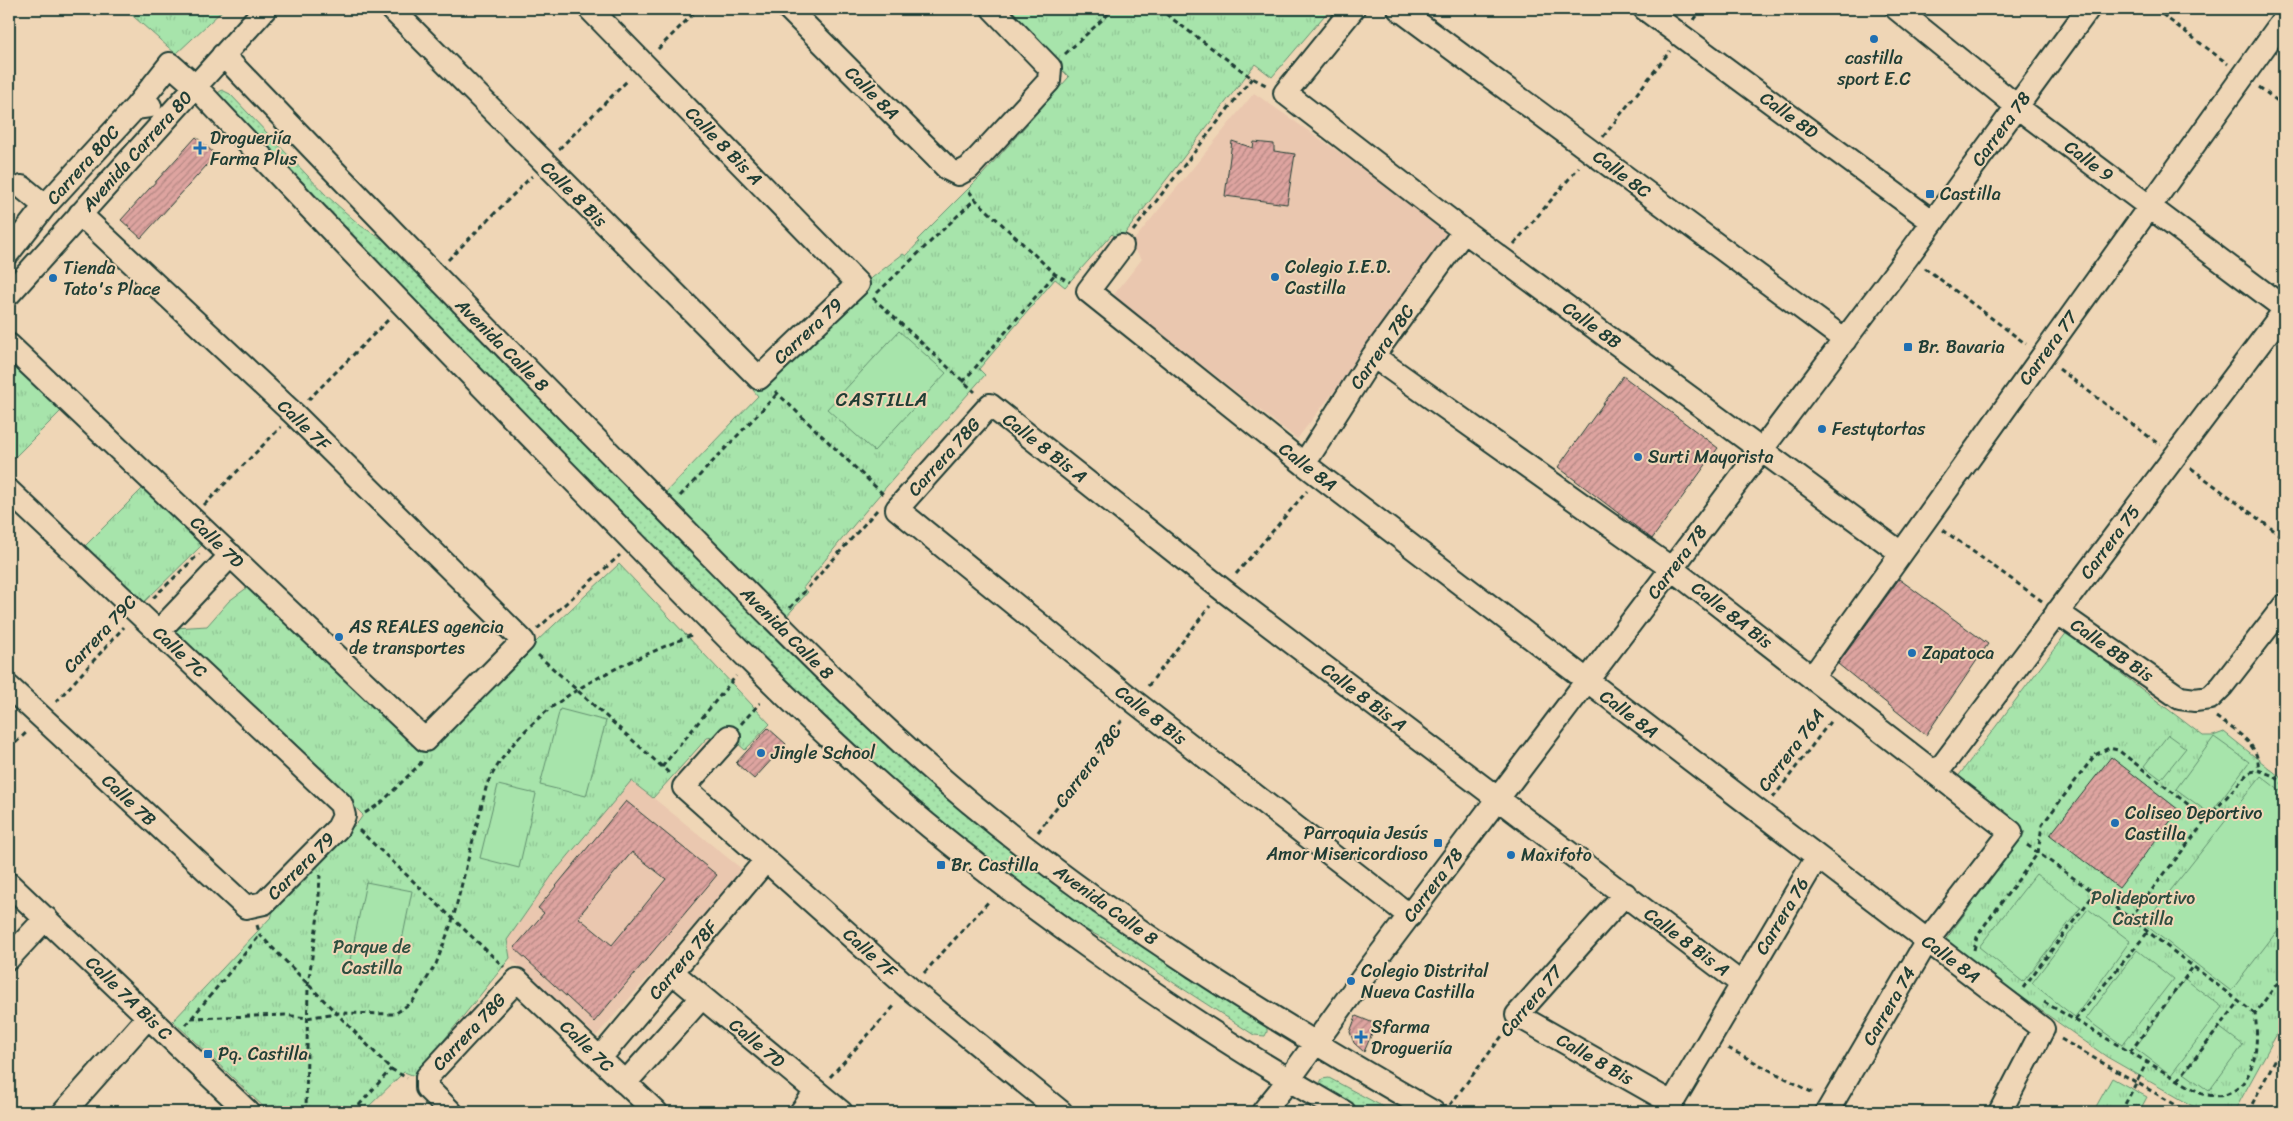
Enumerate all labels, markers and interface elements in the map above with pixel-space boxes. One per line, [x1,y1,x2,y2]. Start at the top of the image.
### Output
marker: castilla sport E.C [1868,33,1880,45]
place label: castilla sport E.C [1836,42,1912,95]
street label: Calle 8A [837,58,907,128]
street label: Avenida Carrera 80 [73,83,201,220]
street label: Calle 8D [1753,83,1825,148]
street label: Carrera 78 [1963,84,2039,173]
street label: Calle 8 Bis A [677,99,771,193]
street label: Carrera 80C [38,117,128,212]
place label: Drogueriía Farma Plus [210,122,298,175]
street label: Calle 9 [2057,132,2121,190]
street label: Calle 8C [1586,141,1659,207]
marker: Drogueriía Farma Plus [194,142,206,154]
street label: Calle 8 Bis [533,153,616,236]
place label: Castilla [1940,178,2001,210]
marker: Castilla [1924,188,1936,200]
place label: Colegio I.E.D. Castilla [1285,251,1392,304]
place label: Tienda Tato's Place [63,252,160,305]
marker: Colegio I.E.D. Castilla [1269,271,1281,283]
marker: Tienda Tato's Place [47,272,59,284]
street label: Avenida Calle 8 [447,290,557,400]
street label: Carrera 79 [765,290,851,372]
street label: Calle 8B [1556,292,1628,358]
street label: Carrera 78C [1341,297,1424,396]
street label: Carrera 77 [2010,302,2087,392]
place label: Br. Bavaria [1918,331,2005,363]
marker: Br. Bavaria [1902,341,1914,353]
district label: CASTILLA [836,383,928,416]
street label: Calle 7F [270,391,339,460]
street label: Calle 8 Bis A [995,404,1095,492]
street label: Carrera 78G [899,409,989,504]
place label: Festytortas [1832,413,1926,445]
marker: Festytortas [1816,423,1828,435]
street label: Calle 8A [1272,434,1344,500]
place label: Surti Mayorista [1648,441,1774,473]
marker: Surti Mayorista [1632,451,1644,463]
street label: Carrera 75 [2071,498,2149,586]
street label: Calle 7D [182,508,252,576]
street label: Carrera 78 [1638,518,1716,606]
street label: Calle 8A Bis [1684,573,1780,658]
street label: Avenida Calle 8 [732,578,842,688]
street label: Carrera 79C [55,587,146,681]
street label: Calle 8B Bis [2063,609,2161,691]
place label: AS REALES agencia de transportes [348,611,504,664]
street label: Calle 7C [145,618,216,687]
marker: AS REALES agencia de transportes [333,631,345,643]
place label: Zapatoca [1922,637,1994,669]
marker: Zapatoca [1906,647,1918,659]
street label: Calle 8 Bis A [1314,654,1414,740]
street label: Calle 8 Bis [1108,676,1195,754]
street label: Calle 8A [1593,681,1665,747]
street label: Carrera 76A [1749,701,1833,799]
street label: Carrera 78C [1046,717,1131,815]
place label: Jingle School [770,737,876,769]
marker: Jingle School [755,747,767,759]
street label: Calle 7B [94,766,164,834]
place label: Coliseo Deportivo Castilla [2125,797,2262,850]
place label: Parroquia Jesús Amor Misericordioso [1266,817,1429,870]
marker: Coliseo Deportivo Castilla [2109,817,2121,829]
street label: Carrera 79 [259,824,343,908]
marker: Parroquia Jesús Amor Misericordioso [1432,837,1444,849]
place label: Maxifoto [1521,839,1592,871]
street label: Carrera 78 [1394,841,1472,929]
place label: Br. Castilla [951,849,1038,881]
marker: Maxifoto [1505,849,1517,861]
street label: Avenida Calle 8 [1046,855,1165,954]
marker: Br. Castilla [935,859,947,871]
street label: Carrera 76 [1746,871,1818,961]
park label: Polideportivo Castilla [2091,882,2195,935]
street label: Calle 8 Bis A [1637,899,1737,985]
street label: Carrera 78F [640,912,727,1007]
street label: Calle 7F [835,920,906,987]
street label: Calle 8A [1915,926,1987,992]
park label: Parque de Castilla [333,931,411,984]
street label: Calle 7A Bis C [78,948,180,1048]
place label: Colegio Distrital Nueva Castilla [1361,955,1489,1008]
street label: Carrera 77 [1491,956,1572,1044]
street label: Carrera 74 [1853,960,1925,1052]
marker: Colegio Distrital Nueva Castilla [1345,975,1357,987]
street label: Carrera 78G [424,985,515,1079]
street label: Calle 7D [722,1010,793,1076]
place label: Sfarma Drogueriía [1371,1011,1453,1064]
street label: Calle 7C [552,1012,622,1081]
street label: Calle 8 Bis [1550,1024,1640,1094]
marker: Sfarma Drogueriía [1355,1031,1367,1043]
place label: Pq. Castilla [218,1038,308,1070]
marker: Pq. Castilla [202,1048,214,1060]

